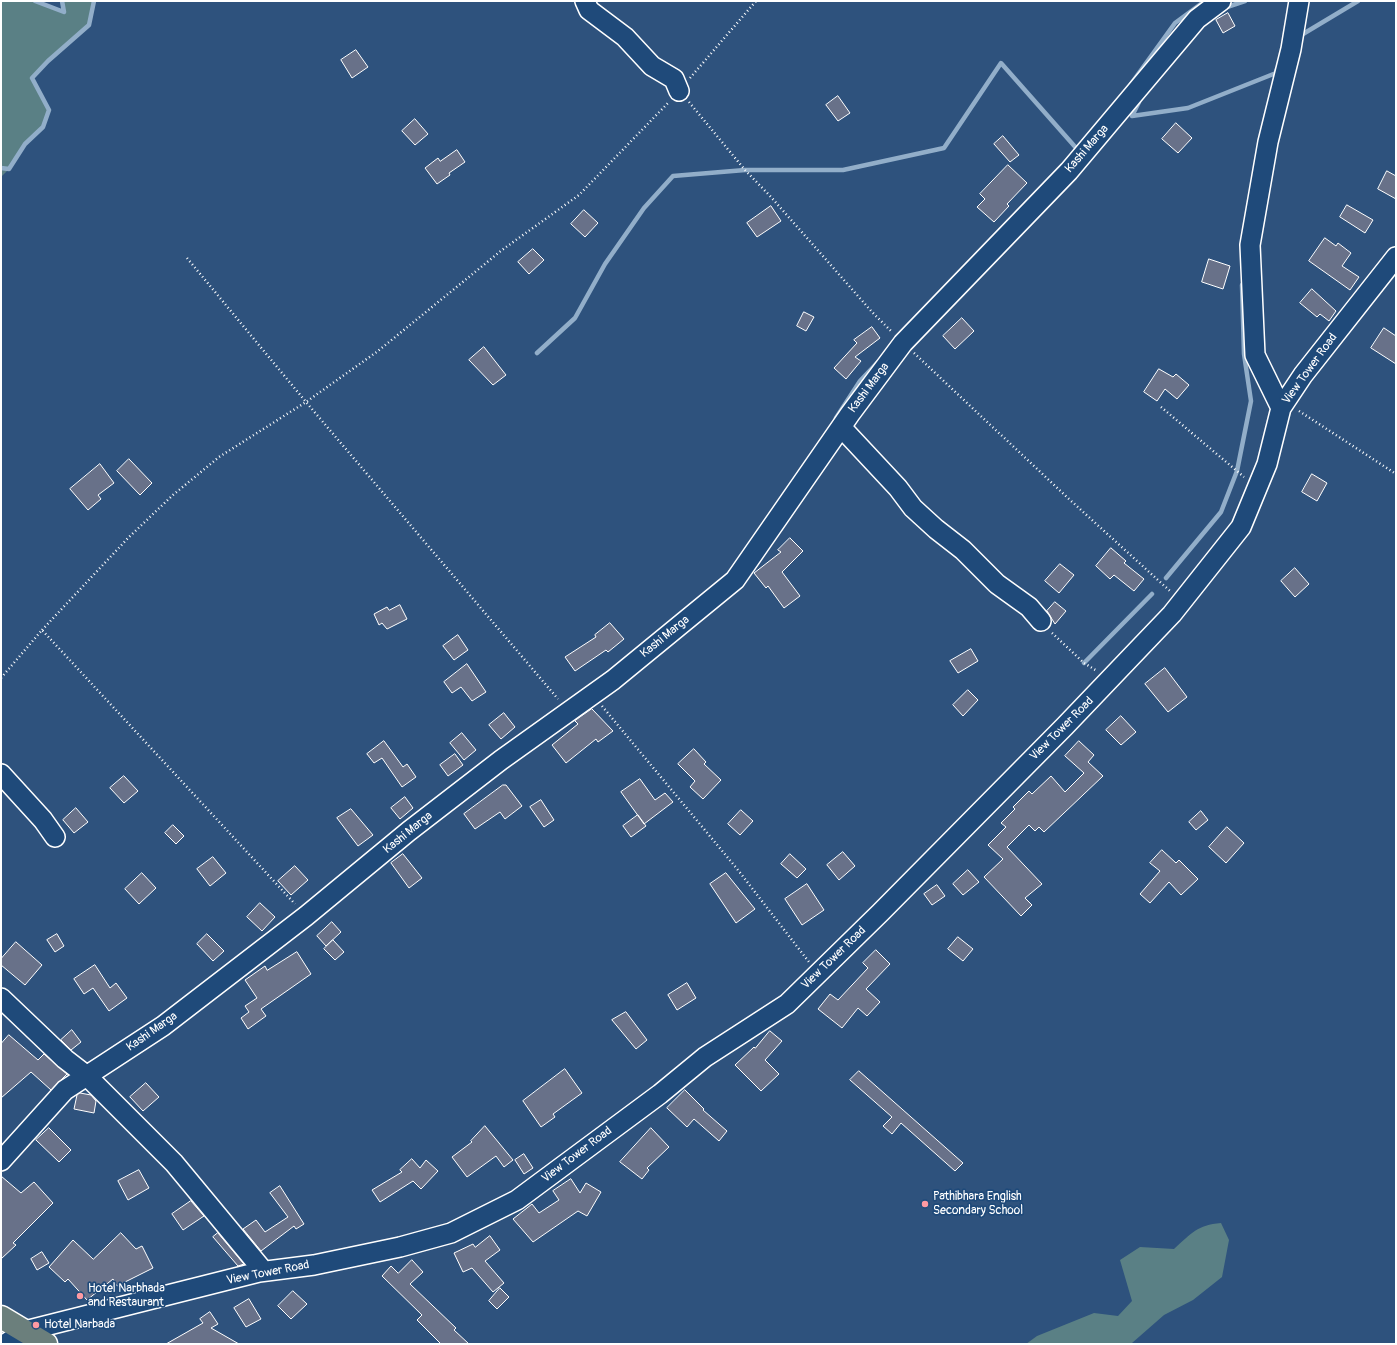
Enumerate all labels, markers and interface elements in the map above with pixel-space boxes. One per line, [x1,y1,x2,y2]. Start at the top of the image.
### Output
street label: Kashi Marga [1062,122,1112,176]
street label: View Tower Road [1279,331,1341,407]
street label: Kashi Marga [846,360,892,416]
street label: Kashi Marga [638,613,692,661]
street label: View Tower Road [1027,694,1097,764]
street label: Kashi Marga [381,809,435,857]
street label: View Tower Road [799,924,869,992]
street label: Kashi Marga [124,1009,180,1055]
street label: View Tower Road [539,1124,615,1186]
place label: Pathibhara English Secondary School [933,1190,1023,1218]
marker: Pathibhara English Secondary School [920,1199,930,1209]
street label: View Tower Road [225,1258,311,1288]
place label: Hotel Narbhada and Restaurant [88,1282,165,1310]
marker: Hotel Narbhada and Restaurant [75,1291,85,1301]
place label: Hotel Narbada [44,1318,115,1332]
marker: Hotel Narbada [31,1320,41,1330]

